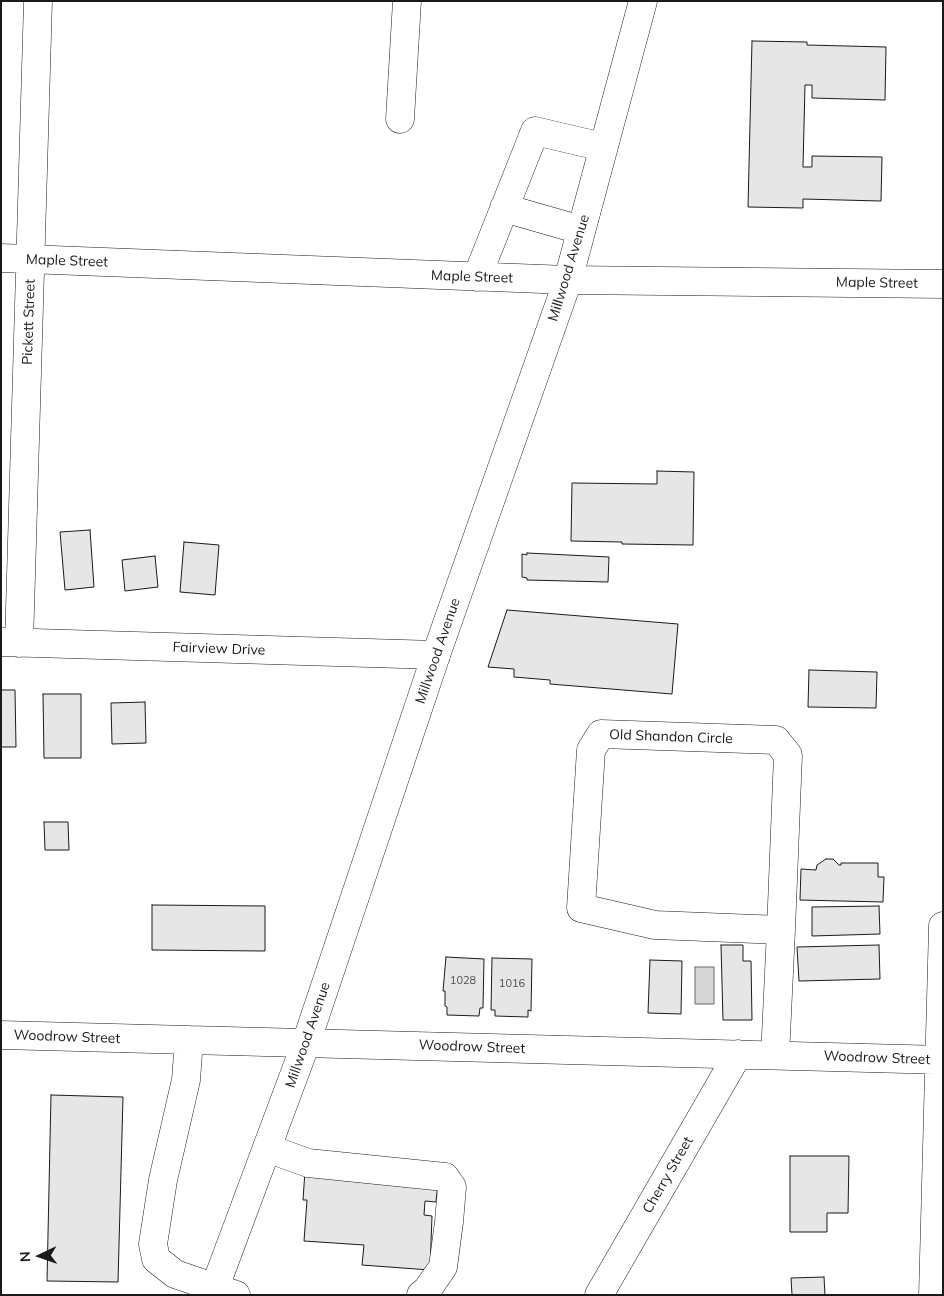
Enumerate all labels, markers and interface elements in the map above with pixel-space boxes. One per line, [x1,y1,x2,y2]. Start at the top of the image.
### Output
street label: Millwood Avenue [545,213,593,323]
street label: Maple Street [26,251,108,271]
street label: Maple Street [431,267,513,287]
street label: Maple Street [836,274,918,292]
street label: Pickett Street [19,279,39,365]
street label: Millwood Avenue [412,596,464,706]
street label: Fairview Drive [172,639,266,659]
street label: Old Shandon Circle [609,726,733,748]
house number: 1028 [450,974,476,988]
house number: 1016 [499,977,525,991]
street label: Millwood Avenue [282,980,334,1090]
street label: Woodrow Street [13,1027,121,1047]
street label: Woodrow Street [418,1037,526,1057]
street label: Woodrow Street [823,1048,931,1068]
street label: Cherry Street [639,1134,697,1216]
north arrow [15,1231,65,1281]
text: N [16,1251,34,1263]

